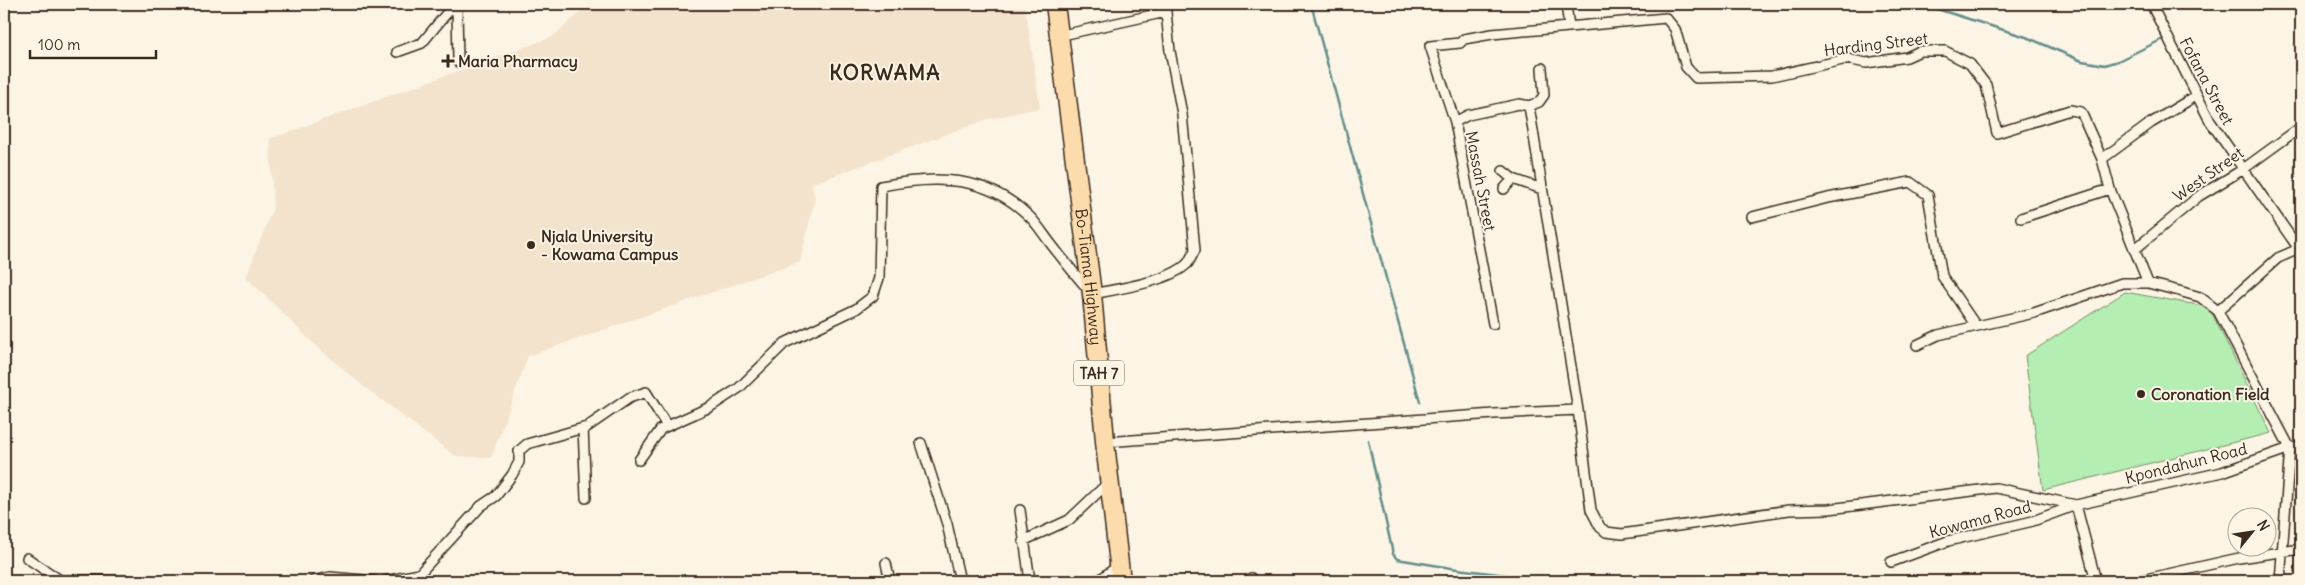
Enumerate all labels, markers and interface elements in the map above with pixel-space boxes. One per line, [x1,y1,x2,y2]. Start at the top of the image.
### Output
scale bar [30,28,156,60]
street label: Harding Street [1823,28,1930,60]
street label: Fofana Street [2176,34,2239,129]
text: 100 m [38,35,80,54]
place label: Maria Pharmacy [458,51,578,72]
marker: Maria Pharmacy [442,55,454,67]
district label: KORWAMA [829,59,941,86]
street label: Massah Street [1462,129,1501,233]
street label: West Street [2169,142,2248,206]
street label: Bo-Tiama Highway [1071,207,1106,346]
place label: Njala University - Kowama Campus [541,226,678,265]
marker: Njala University - Kowama Campus [525,239,537,251]
road number: TAH 7 [1074,360,1124,386]
place label: Coronation Field [2151,384,2270,404]
marker: Coronation Field [2135,388,2147,400]
street label: Kpondahun Road [2123,438,2249,488]
street label: Kowama Road [1927,496,2033,542]
north arrow [2228,508,2278,558]
text: N [2253,517,2273,534]

